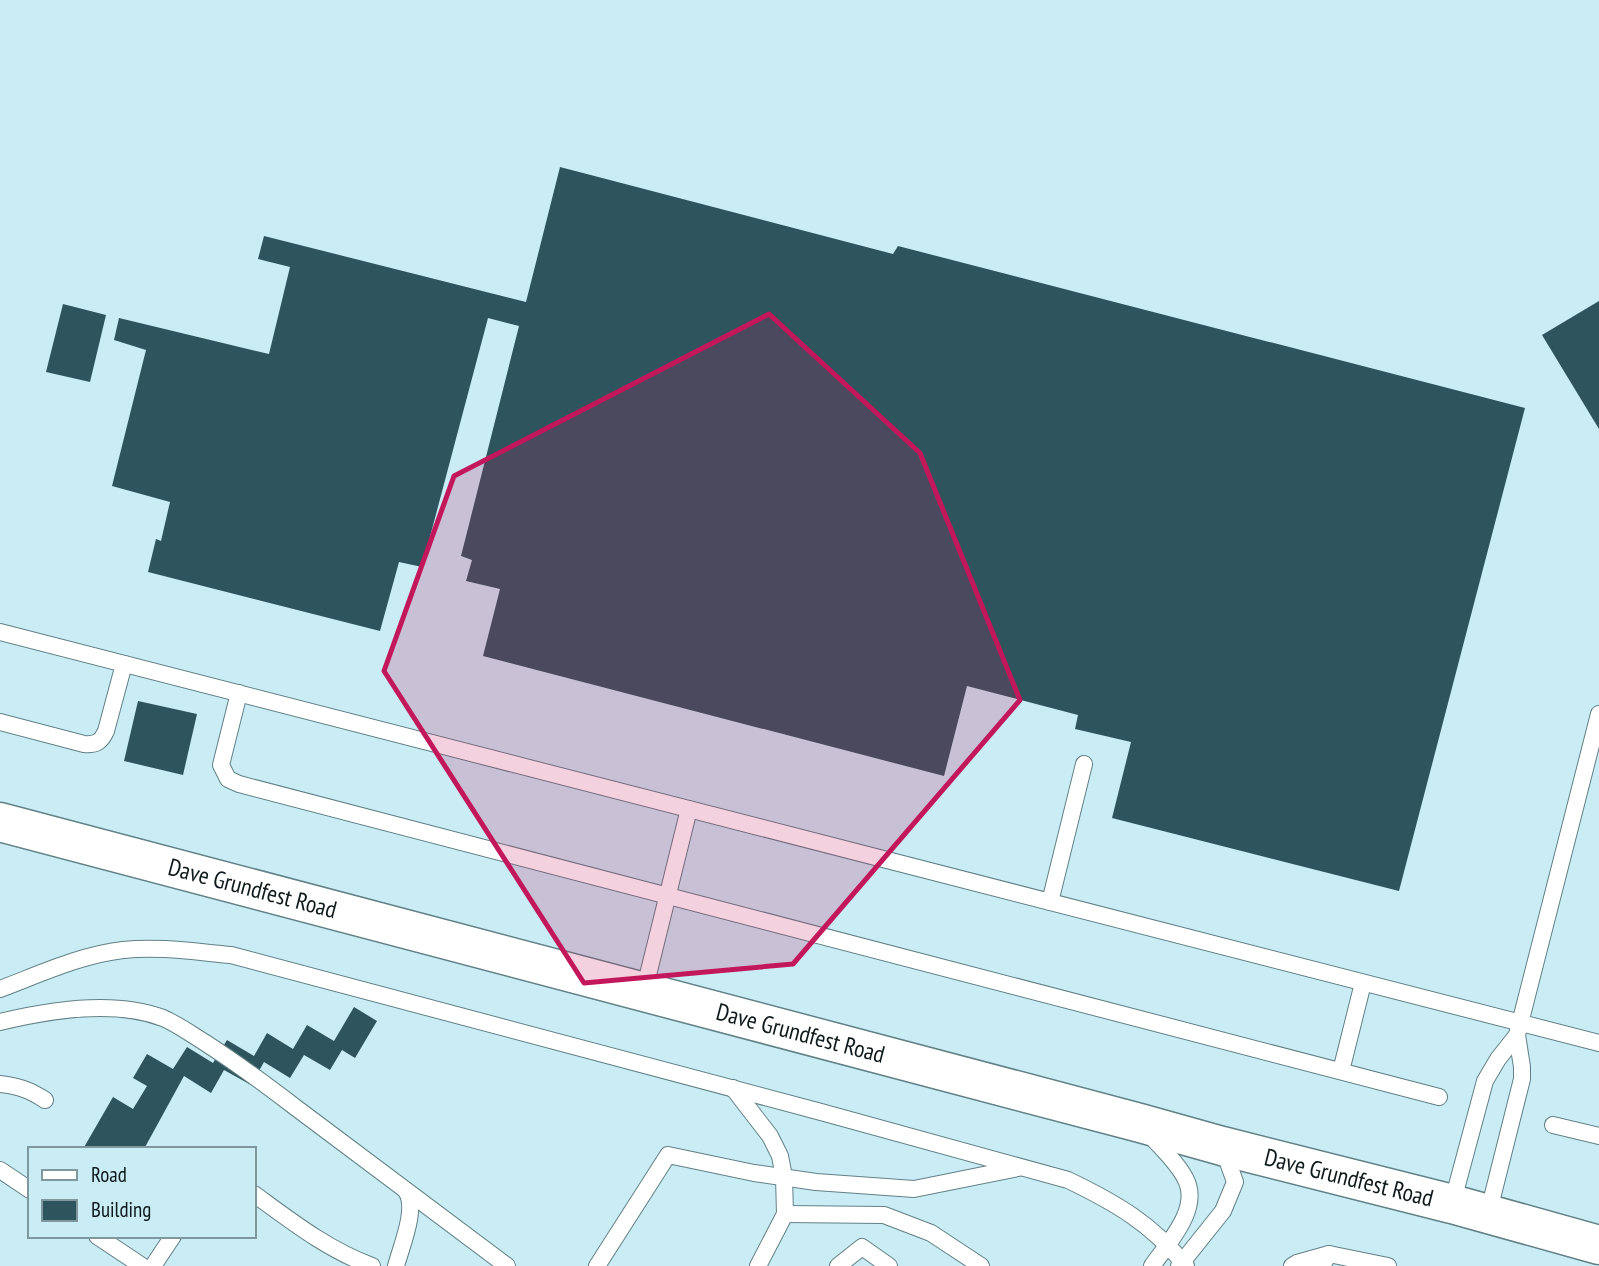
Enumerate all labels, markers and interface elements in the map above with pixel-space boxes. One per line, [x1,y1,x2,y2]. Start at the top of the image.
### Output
street label: Dave Grundfest Road [165,851,340,925]
street label: Dave Grundfest Road [713,996,888,1070]
street label: Dave Grundfest Road [1261,1141,1437,1214]
legend [28,1147,256,1238]
text: Road [91,1161,127,1188]
text: Building [91,1196,151,1223]

